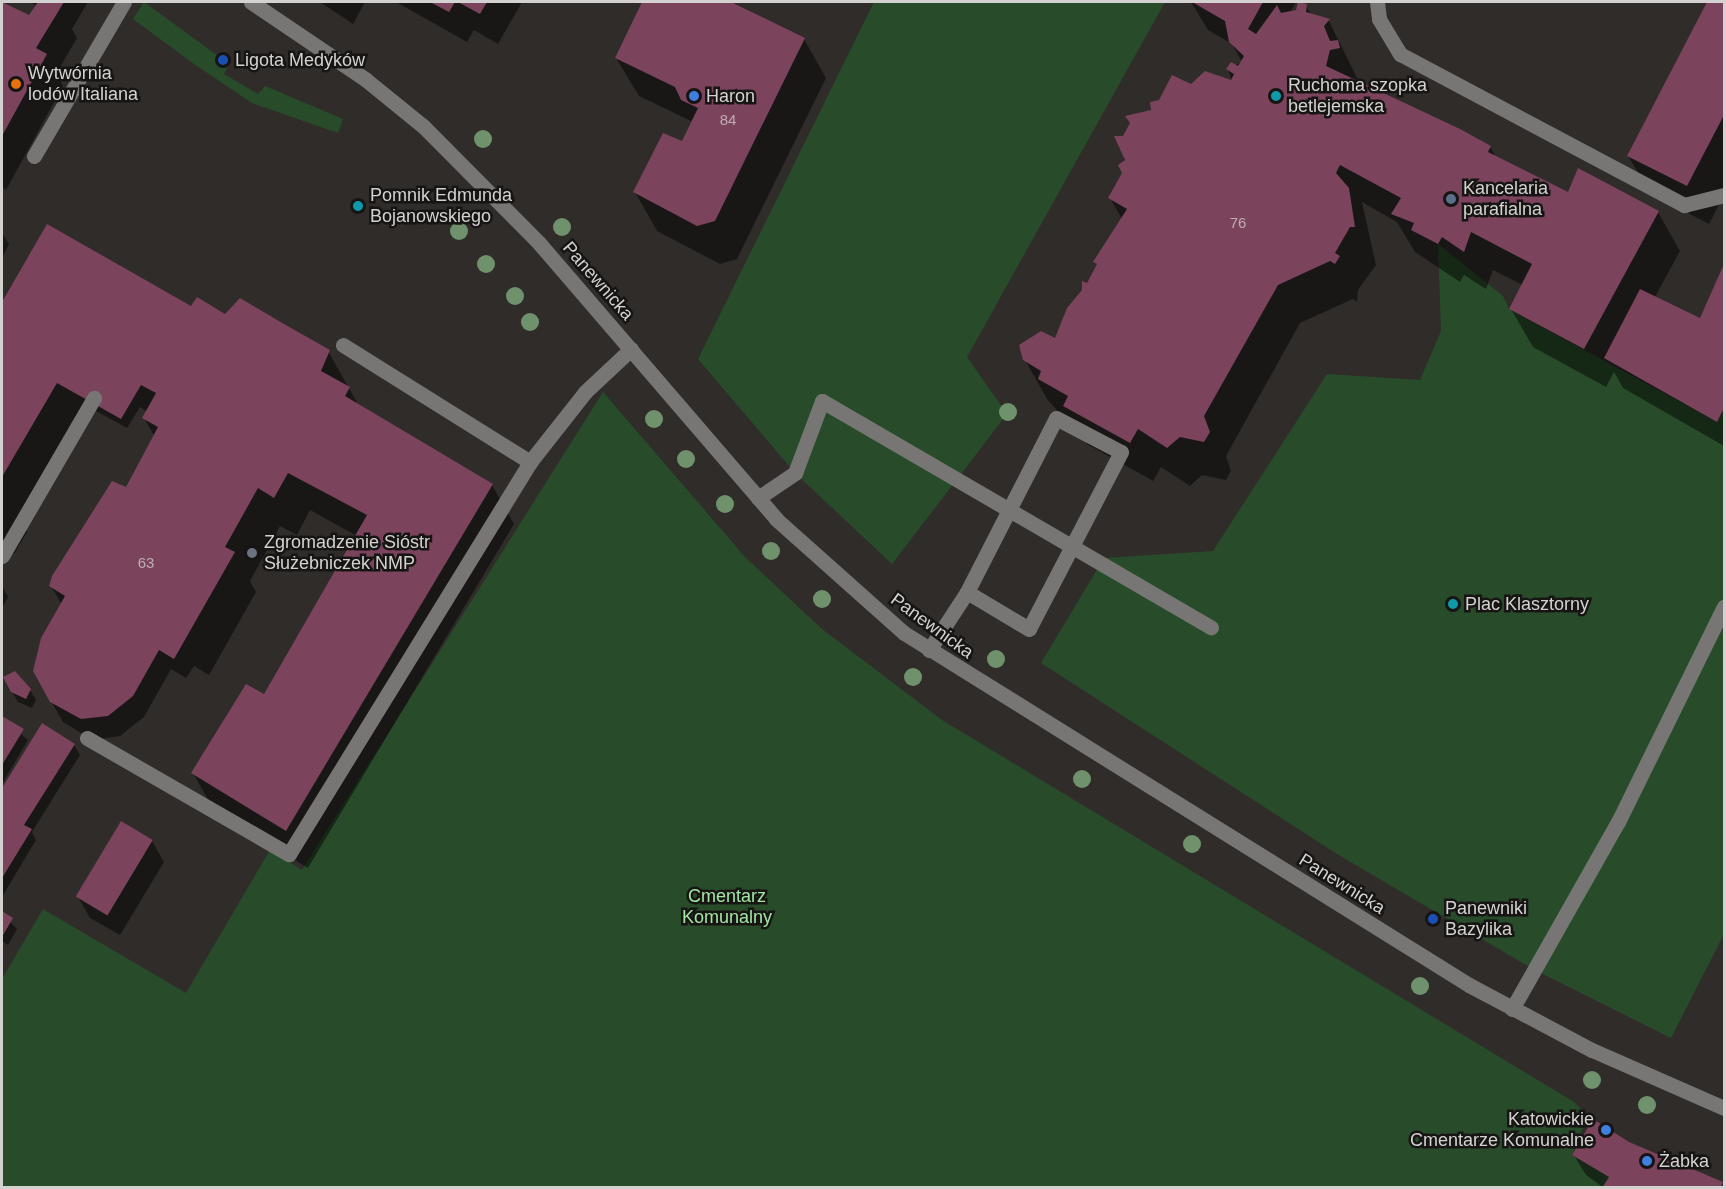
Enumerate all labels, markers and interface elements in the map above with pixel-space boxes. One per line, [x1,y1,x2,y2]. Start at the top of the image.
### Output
place label: Ligota Medyków [235,49,365,71]
marker: Ligota Medyków [216,53,230,67]
place label: Wytwórnia lodów Italiana [28,63,138,106]
place label: Ruchoma szopka betlejemska [1288,75,1427,118]
marker: Wytwórnia lodów Italiana [9,77,23,91]
place label: Haron [706,85,755,107]
marker: Haron [687,89,701,103]
marker: Ruchoma szopka betlejemska [1269,89,1283,103]
house number: 84 [720,111,736,129]
place label: Kancelaria parafialna [1463,178,1548,220]
place label: Pomnik Edmunda Bojanowskiego [370,185,512,228]
marker: Kancelaria parafialna [1444,192,1458,206]
marker: Pomnik Edmunda Bojanowskiego [351,199,365,213]
house number: 76 [1230,214,1246,232]
street label: Panewnicka [558,237,638,325]
place label: Zgromadzenie Sióstr Służebniczek NMP [264,532,430,574]
marker: Zgromadzenie Sióstr Służebniczek NMP [245,546,259,560]
house number: 63 [138,554,154,572]
street label: Panewnicka [886,589,978,663]
place label: Plac Klasztorny [1465,593,1589,615]
marker: Plac Klasztorny [1446,597,1460,611]
street label: Panewnicka [1295,849,1389,919]
park label: Cmentarz Komunalny [682,886,772,928]
place label: Panewniki Bazylika [1445,898,1527,940]
marker: Panewniki Bazylika [1426,912,1440,926]
place label: Katowickie Cmentarze Komunalne [1410,1109,1594,1152]
marker: Katowickie Cmentarze Komunalne [1599,1123,1613,1137]
place label: Żabka [1659,1150,1709,1172]
marker: Żabka [1640,1154,1654,1168]

